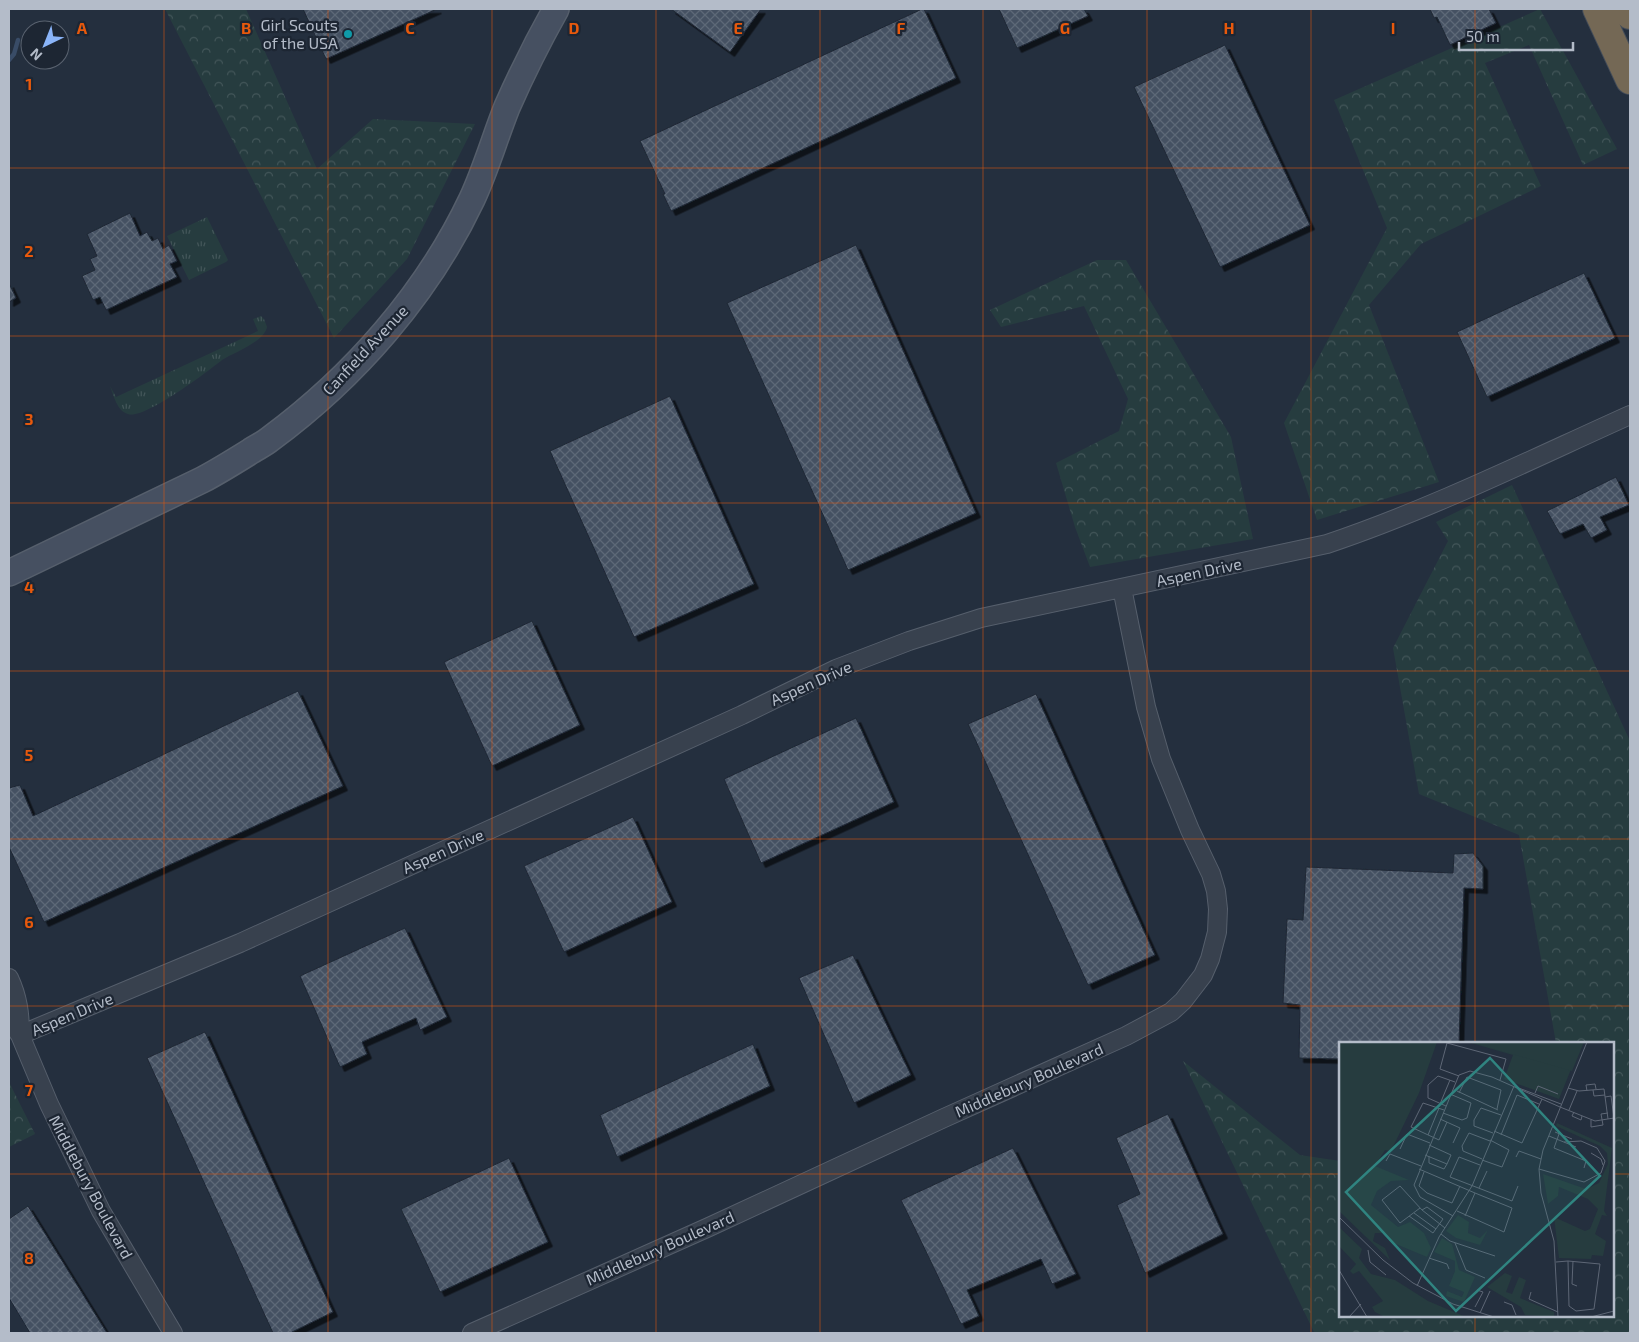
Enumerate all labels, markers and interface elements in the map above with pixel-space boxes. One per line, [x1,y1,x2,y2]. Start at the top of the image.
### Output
place label: Girl Scouts of the USA [261,15,338,52]
text: A [77,18,88,37]
text: B [241,18,251,37]
text: C [405,18,415,37]
text: D [569,18,580,37]
text: E [733,18,743,37]
text: F [897,18,906,37]
text: G [1060,18,1070,37]
text: H [1223,18,1235,37]
text: I [1391,18,1395,37]
north arrow [20,20,70,70]
scale bar [1459,20,1573,52]
text: 50 m [1466,27,1500,45]
marker: Girl Scouts of the USA [342,28,354,40]
text: N [26,45,45,65]
text: 1 [26,74,32,93]
text: 2 [24,241,34,260]
street label: Canfield Avenue [318,301,411,399]
text: 3 [24,409,34,428]
street label: Aspen Drive [1154,553,1243,590]
text: 4 [24,577,34,596]
street label: Aspen Drive [767,656,854,709]
text: 5 [25,745,34,764]
street label: Aspen Drive [399,824,486,877]
text: 6 [24,912,34,931]
street label: Aspen Drive [28,988,115,1039]
street label: Middlebury Boulevard [952,1038,1106,1121]
inset map [1339,1042,1614,1317]
text: 7 [25,1080,34,1099]
street label: Middlebury Boulevard [45,1112,137,1262]
street label: Middlebury Boulevard [583,1206,737,1289]
text: 8 [24,1248,34,1267]

